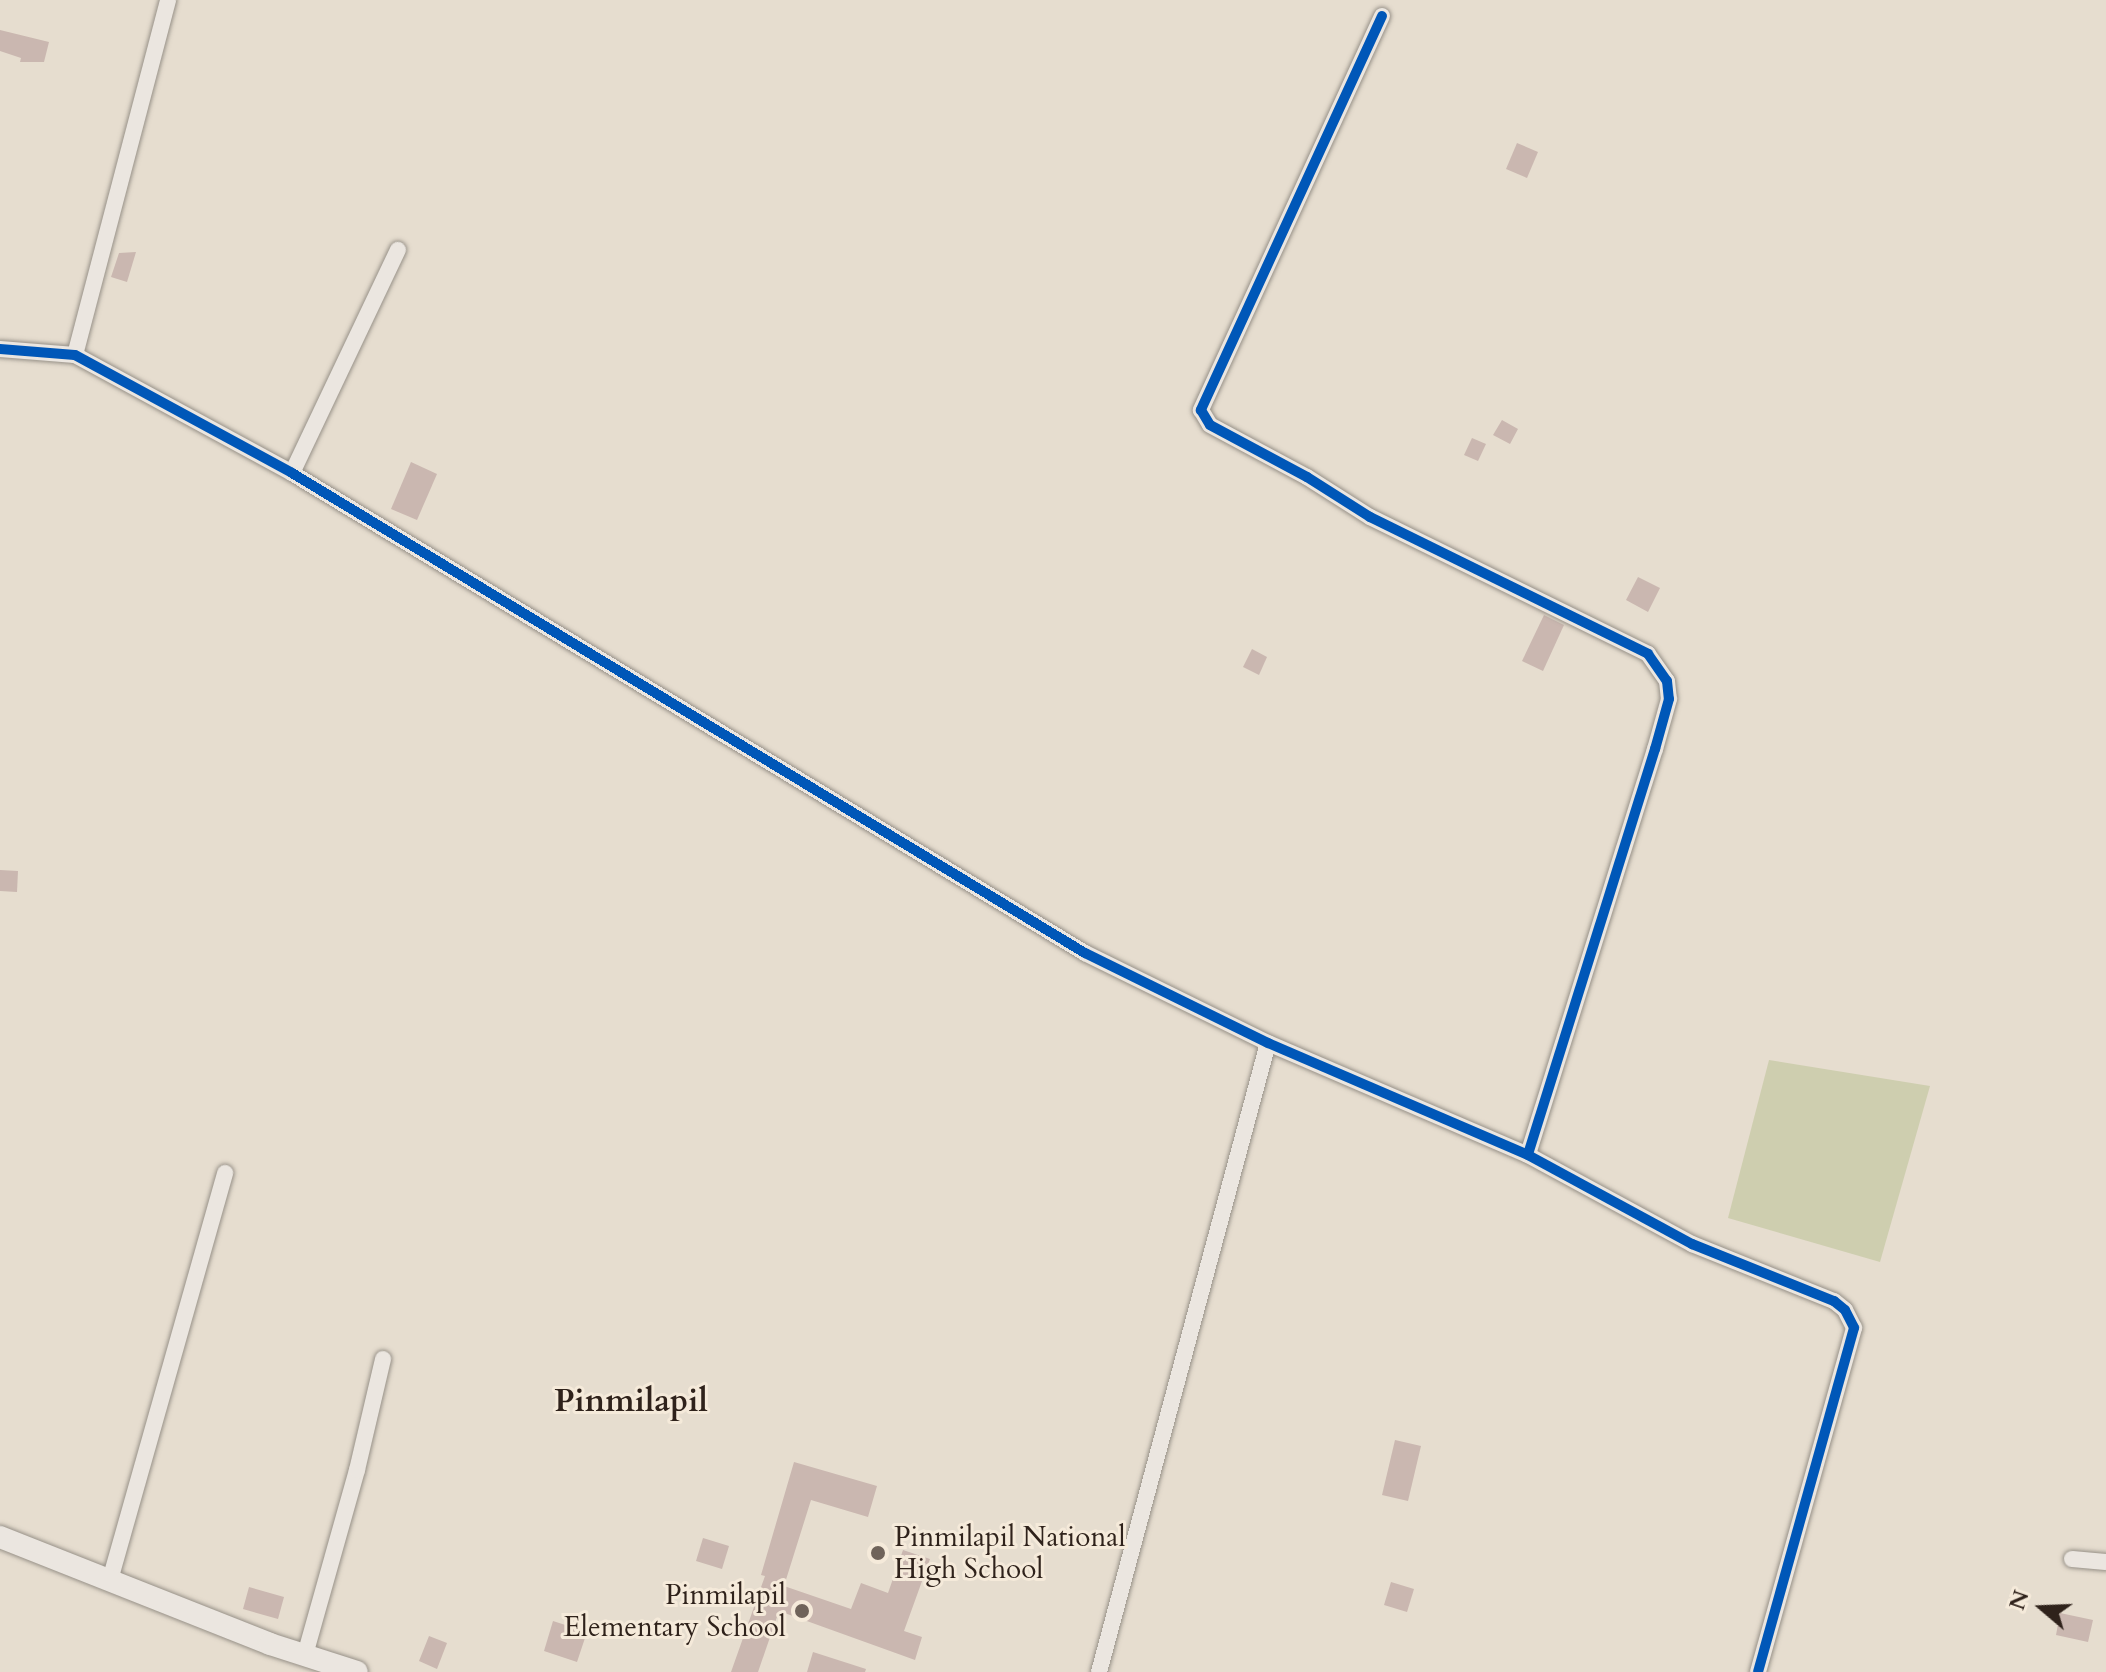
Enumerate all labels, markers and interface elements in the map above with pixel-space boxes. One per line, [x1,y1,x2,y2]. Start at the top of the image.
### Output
district label: Pinmilapil [554,1382,708,1420]
place label: Pinmilapil National High School [894,1520,1126,1586]
marker: Pinmilapil National High School [869,1544,887,1562]
north arrow [2002,1568,2082,1648]
place label: Pinmilapil Elementary School [564,1578,786,1644]
text: N [2002,1586,2037,1614]
marker: Pinmilapil Elementary School [793,1602,811,1620]

